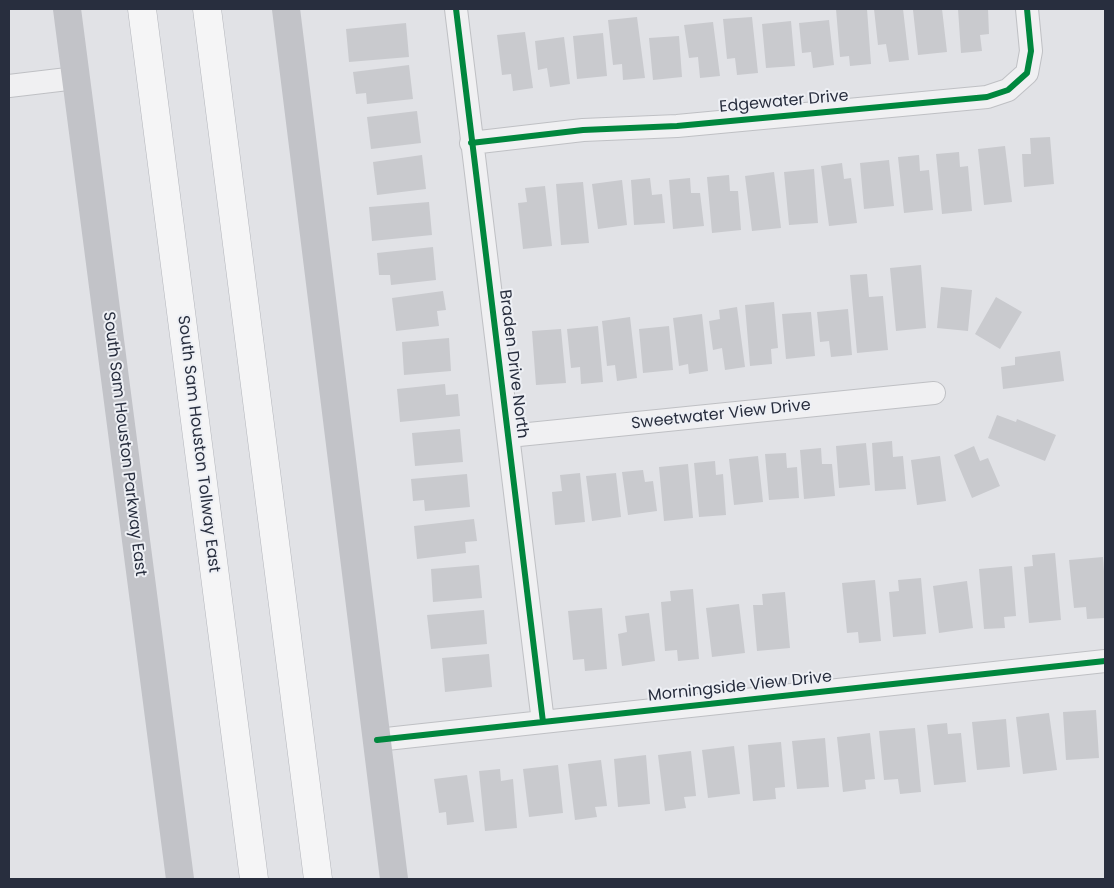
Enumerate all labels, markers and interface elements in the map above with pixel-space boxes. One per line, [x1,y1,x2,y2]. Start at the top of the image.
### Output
street label: Edgewater Drive [719,87,849,117]
street label: Braden Drive North [494,289,532,439]
street label: South Sam Houston Parkway East [98,311,150,577]
street label: South Sam Houston Tollway East [173,314,223,574]
street label: Sweetwater View Drive [630,396,812,434]
street label: Morningside View Drive [647,668,833,706]

